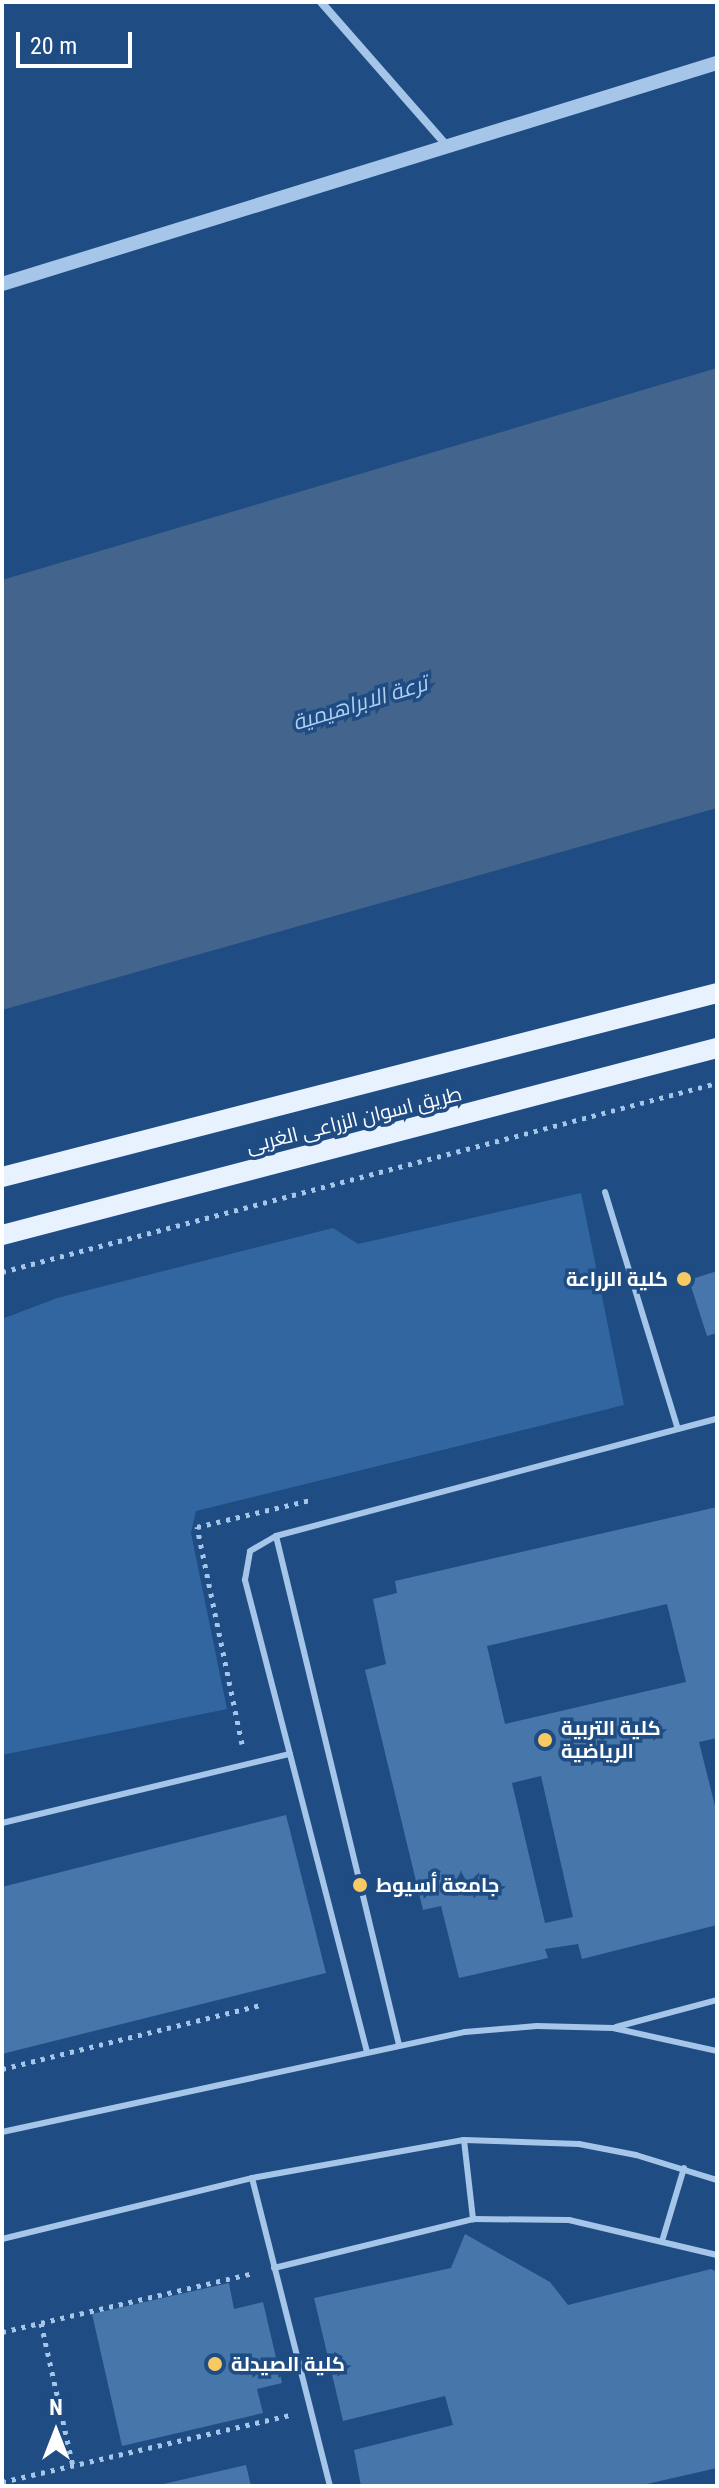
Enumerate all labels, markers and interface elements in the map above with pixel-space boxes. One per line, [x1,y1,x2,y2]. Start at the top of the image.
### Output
scale bar [20,16,136,66]
text: 20 m [30,32,77,60]
water label: ترعة الابراهيمية [289,670,431,736]
street label: طريق اسوان الزراعى الغربى [244,1082,464,1158]
place label: كلية الزراعة [566,1267,668,1291]
marker: كلية الزراعة [675,1270,693,1288]
place label: كلية التربية الرياضية [561,1716,661,1763]
marker: كلية التربية الرياضية [536,1731,554,1749]
place label: جامعة أسيوط [376,1873,499,1897]
marker: جامعة أسيوط [351,1876,369,1894]
place label: كلية الصيدلة [231,2352,345,2376]
marker: كلية الصيدلة [206,2355,224,2373]
north arrow [16,2392,96,2472]
text: N [49,2395,63,2420]

